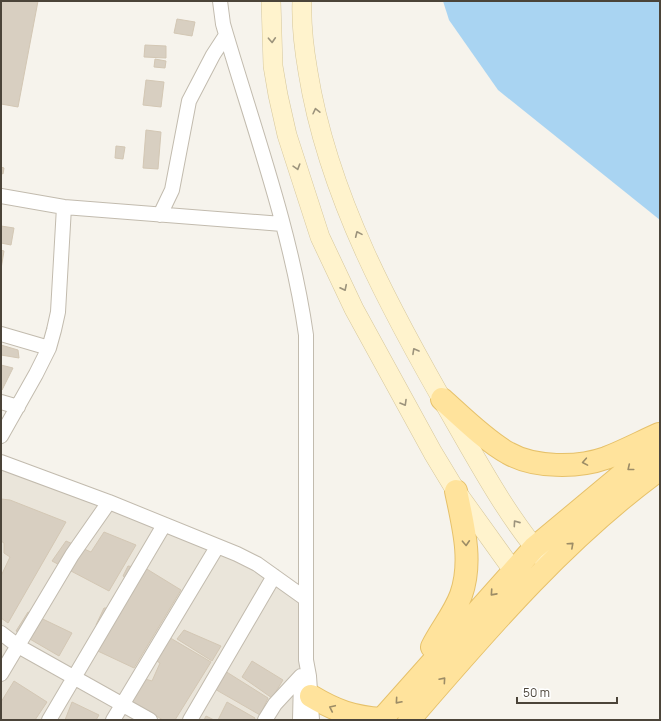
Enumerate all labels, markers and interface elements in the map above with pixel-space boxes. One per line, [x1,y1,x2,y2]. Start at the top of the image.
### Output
one-way arrow [267,37,276,43]
one-way arrow [312,108,320,114]
one-way arrow [292,163,300,170]
one-way arrow [355,230,363,238]
one-way arrow [339,284,347,291]
one-way arrow [412,348,419,355]
one-way arrow [400,399,407,406]
one-way arrow [582,457,588,466]
one-way arrow [627,463,634,470]
one-way arrow [513,520,521,527]
one-way arrow [462,540,470,546]
one-way arrow [566,542,574,549]
one-way arrow [490,588,498,596]
one-way arrow [439,677,446,685]
scale bar [517,679,617,705]
text: 50 m [523,684,550,701]
one-way arrow [395,696,402,704]
one-way arrow [329,705,336,713]

